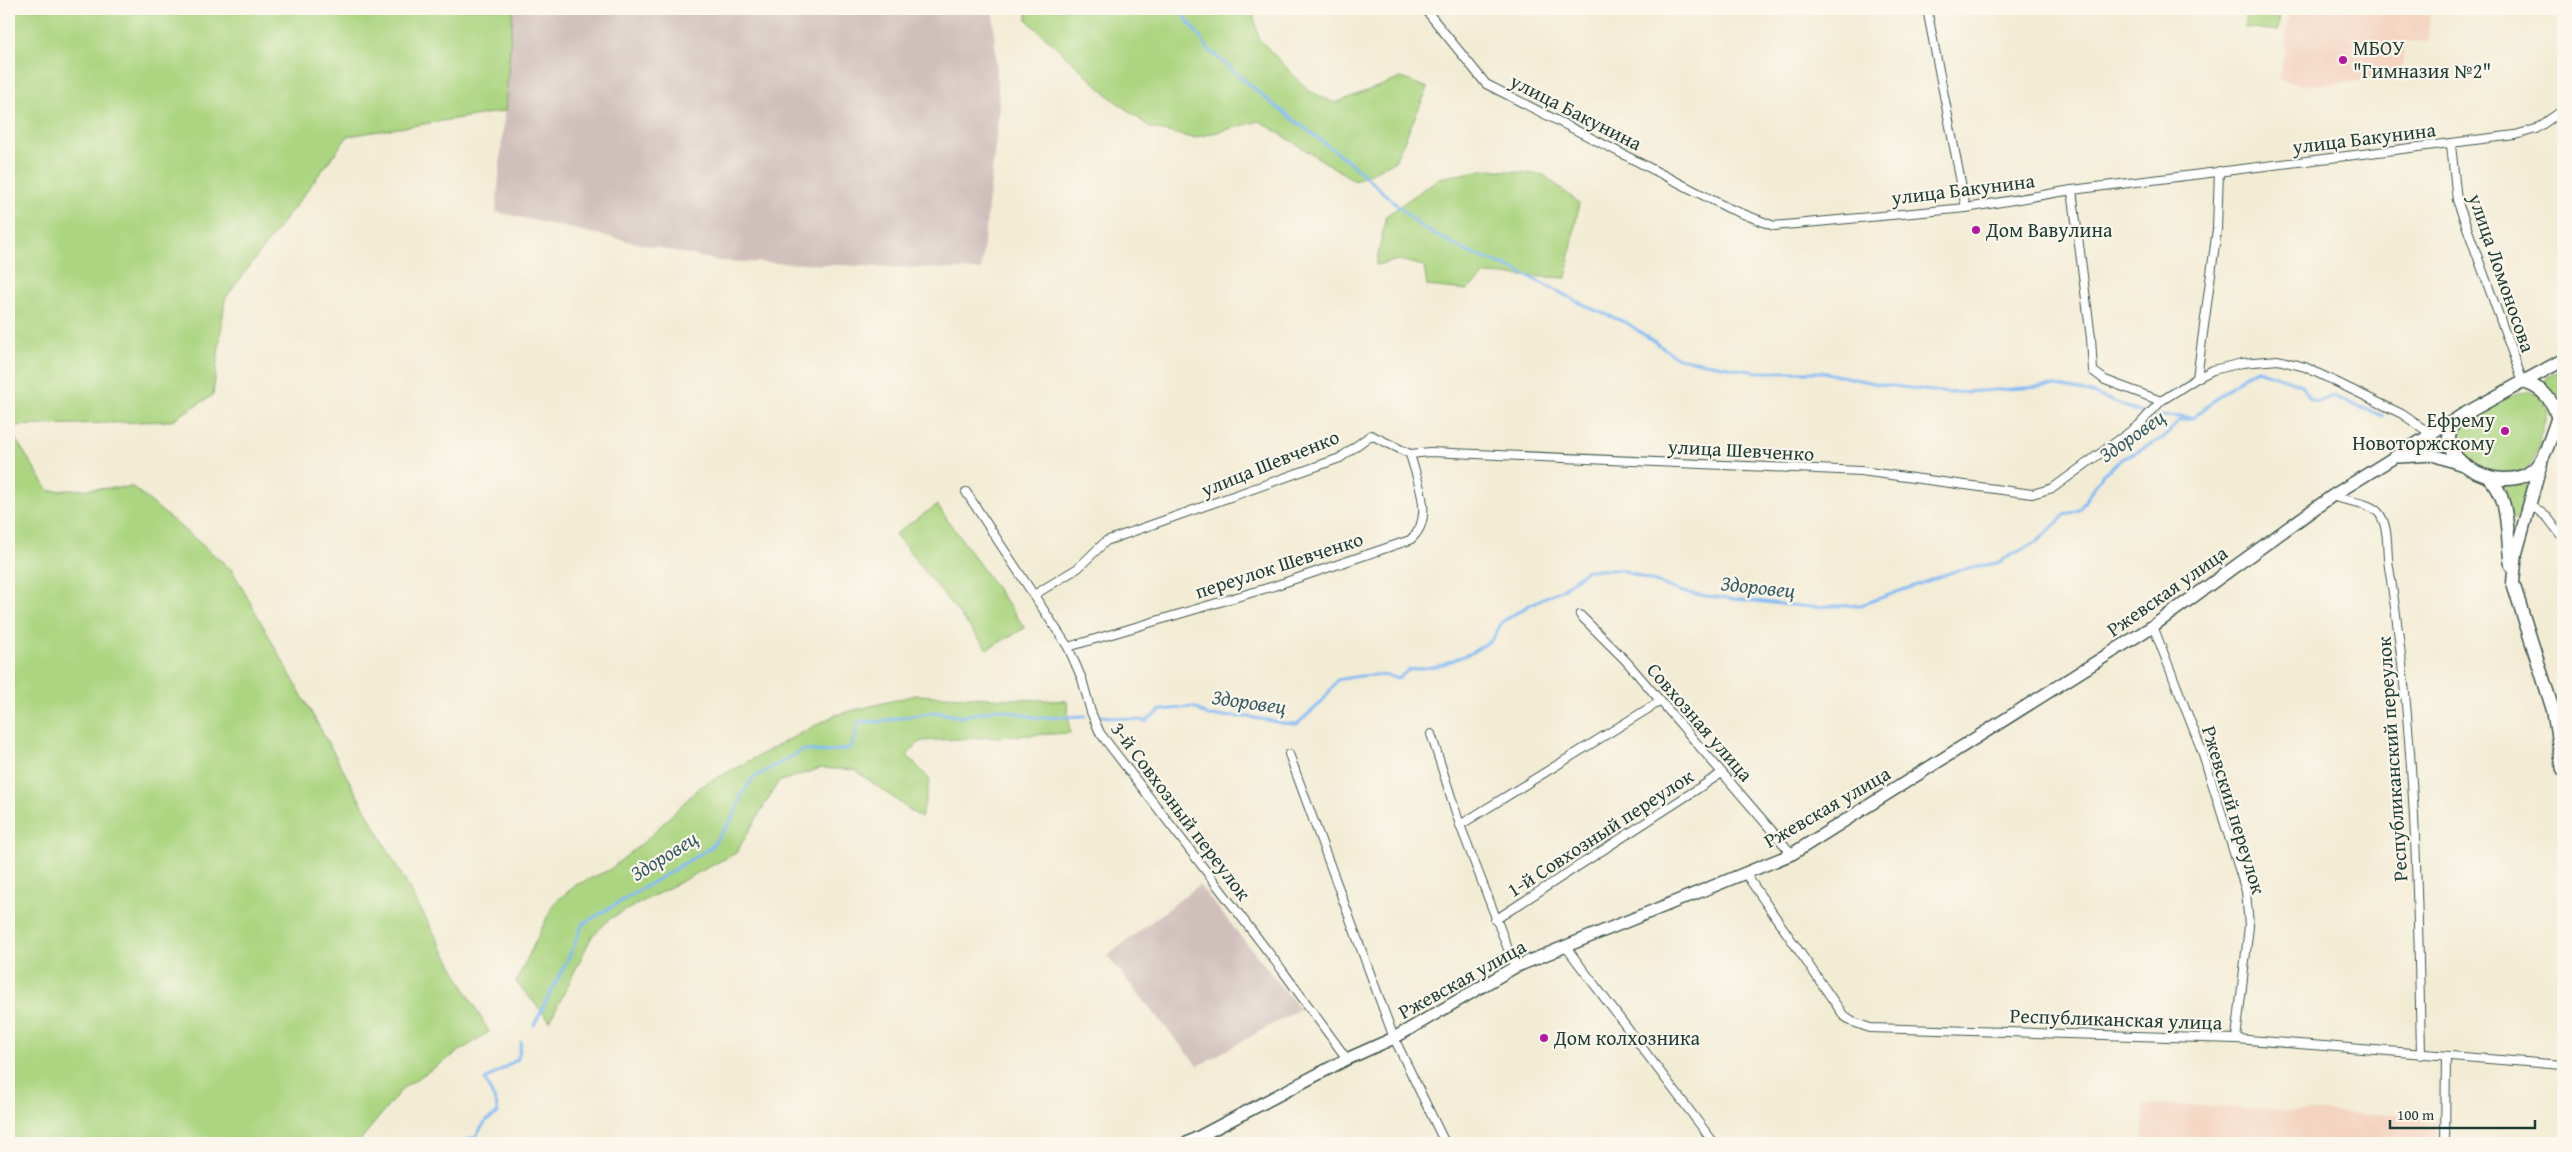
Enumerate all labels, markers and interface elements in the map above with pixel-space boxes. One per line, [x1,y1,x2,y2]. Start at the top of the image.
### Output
place label: МБОУ "Гимназия №2" [2353,33,2491,85]
marker: МБОУ "Гимназия №2" [2337,54,2349,66]
street label: улица Бакунина [1504,65,1648,157]
street label: улица Бакунина [2289,114,2438,161]
street label: улица Бакунина [1888,165,2037,212]
street label: улица Ломоносова [2461,189,2543,356]
place label: Дом Вавулина [1985,215,2113,244]
marker: Дом Вавулина [1970,224,1982,236]
water label: Здоровец [2092,401,2172,470]
place label: Ефрему Новоторжскому [2352,405,2495,457]
street label: улица Шевченко [1195,422,1343,504]
marker: Ефрему Новоторжскому [2499,425,2511,437]
street label: улица Шевченко [1666,431,1815,468]
street label: переулок Шевченко [1191,524,1367,605]
street label: Ржевская улица [2100,538,2234,643]
water label: Здоровец [1719,567,1797,606]
street label: Республиканский переулок [2368,635,2415,882]
street label: Совхозная улица [1640,656,1761,788]
water label: Здоровец [1210,681,1289,722]
street label: 3-й Совхозный переулок [1104,715,1259,907]
street label: Ржевский переулок [2195,722,2274,898]
street label: Ржевская улица [1758,758,1896,855]
street label: 1-й Совхозный переулок [1501,761,1699,904]
water label: Здоровец [624,822,704,889]
street label: Ржевская улица [1393,931,1531,1026]
street label: Республиканская улица [2009,1000,2223,1037]
place label: Дом колхозника [1553,1023,1700,1052]
marker: Дом колхозника [1538,1032,1550,1044]
scale bar [2390,1097,2534,1129]
text: 100 m [2397,1104,2435,1125]

